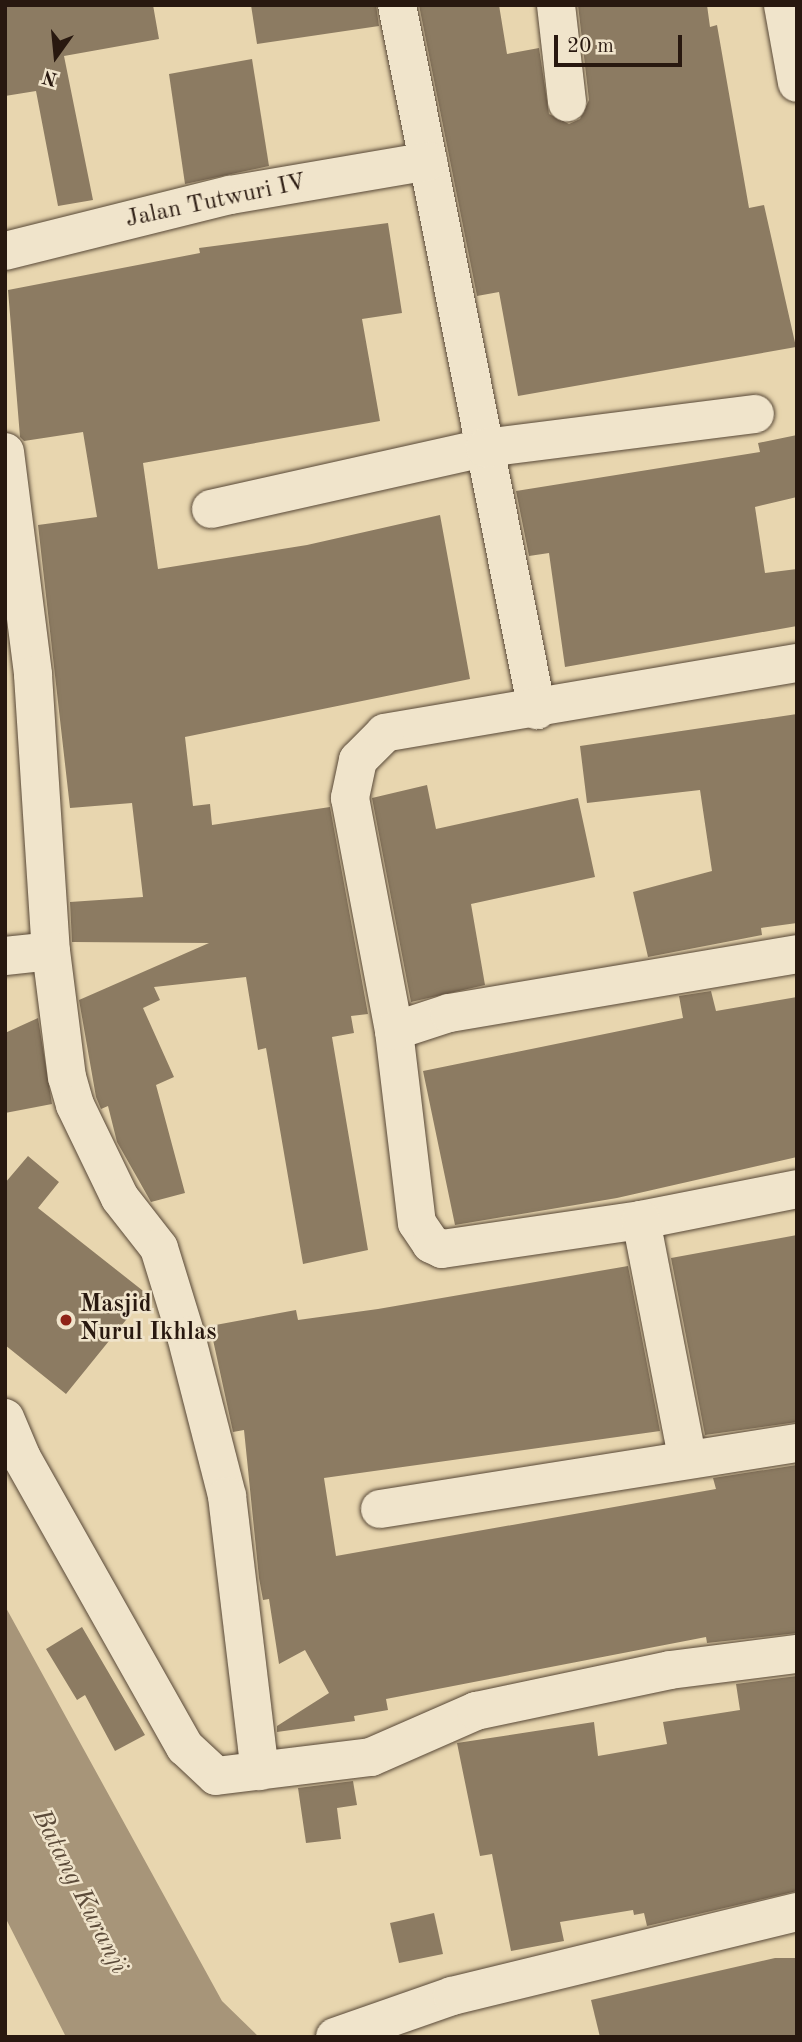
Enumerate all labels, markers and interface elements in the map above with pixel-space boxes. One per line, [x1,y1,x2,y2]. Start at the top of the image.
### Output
north arrow [21,21,91,91]
scale bar [557,21,685,65]
text: 20 m [567,36,614,57]
text: N [41,66,60,88]
street label: Jalan Tutwuri IV [123,169,309,235]
place label: Masjid Nurul Ikhlas [80,1292,217,1348]
marker: Masjid Nurul Ikhlas [58,1312,74,1328]
water label: Batang Kuranji [24,1805,134,1979]

